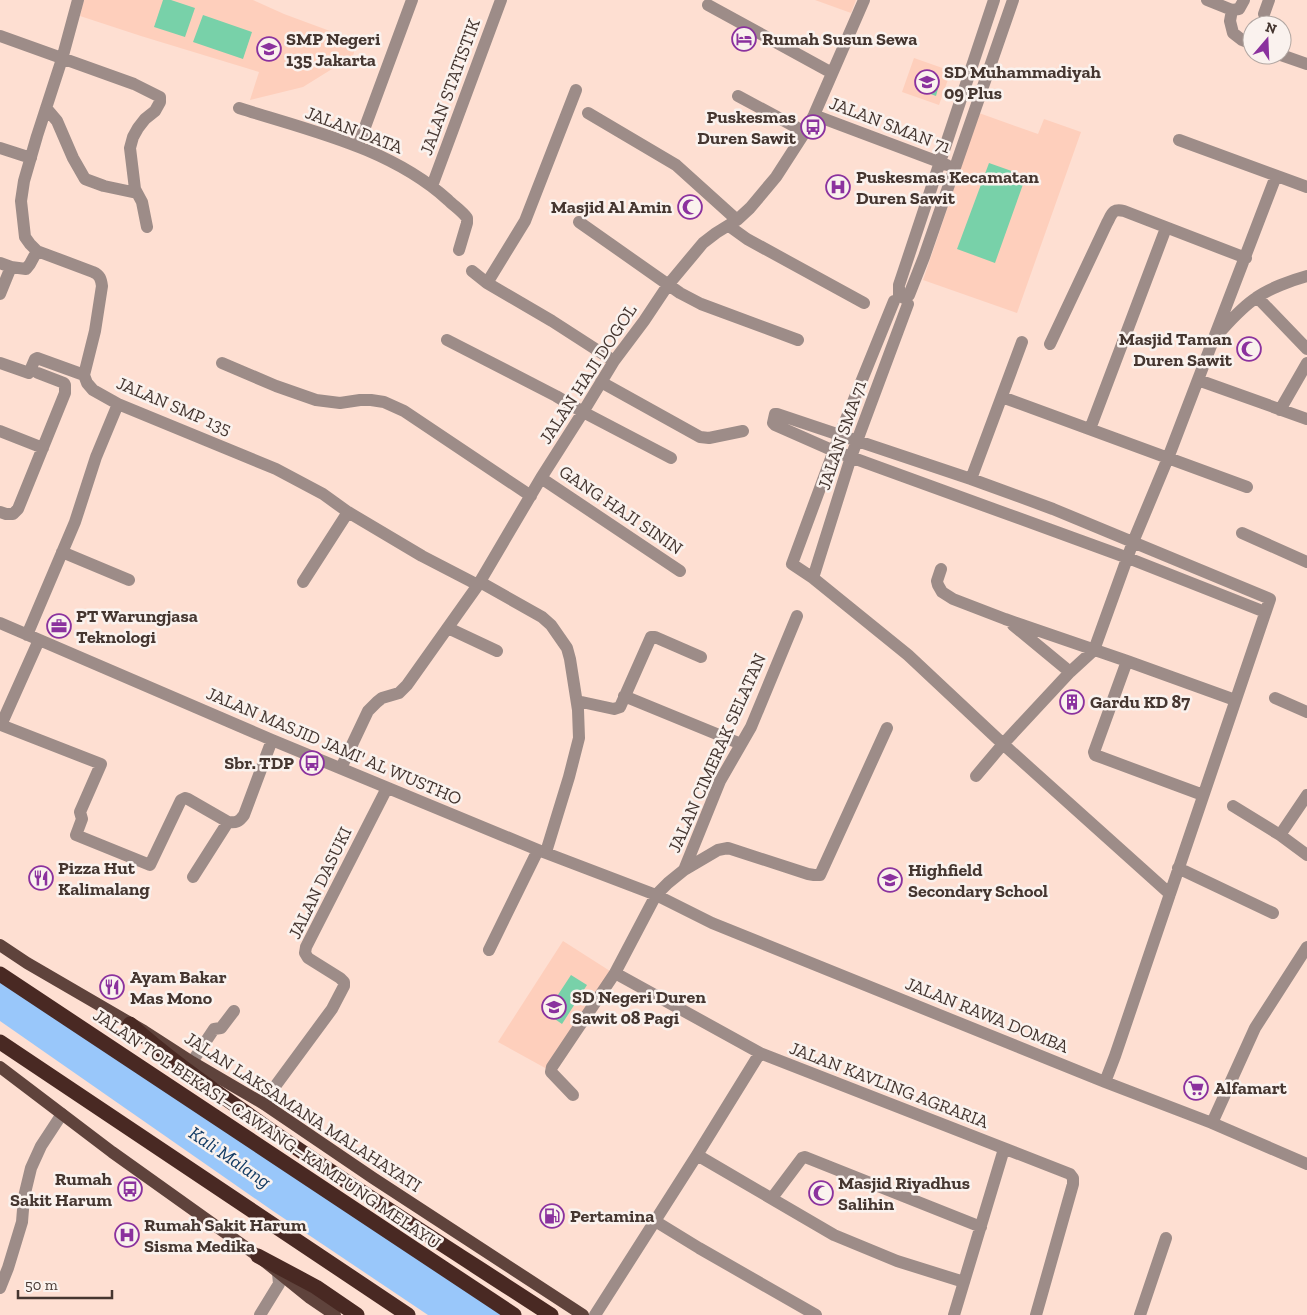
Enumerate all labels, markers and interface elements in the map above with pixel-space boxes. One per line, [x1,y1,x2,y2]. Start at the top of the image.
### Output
street label: JALAN STATISTIK [415,15,485,158]
north arrow [1242,15,1292,65]
text: N [1263,18,1279,38]
hotel icon: Rumah Susun Sewa [731,26,757,52]
place label: SMP Negeri 135 Jakarta [286,28,381,71]
place label: Rumah Susun Sewa [762,28,917,50]
school or university icon: SMP Negeri 135 Jakarta [256,36,282,62]
place label: SD Muhammadiyah 09 Plus [944,61,1102,104]
school or university icon: SD Muhammadiyah 09 Plus [914,69,940,95]
street label: JALAN SMAN 71 [826,92,954,158]
street label: JALAN DATA [302,101,406,159]
place label: Puskesmas Duren Sawit [697,106,797,149]
bus stop icon: Puskesmas Duren Sawit [800,114,826,140]
place label: Puskesmas Kecamatan Duren Sawit [856,166,1039,209]
hospital icon: Puskesmas Kecamatan Duren Sawit [825,174,851,200]
mosque icon: Masjid Al Amin [677,194,703,220]
place label: Masjid Al Amin [551,196,672,218]
street label: JALAN HAJI DOGOL [535,300,642,448]
place label: Masjid Taman Duren Sawit [1119,328,1233,371]
mosque icon: Masjid Taman Duren Sawit [1236,336,1262,362]
street label: JALAN SMP 135 [113,372,235,440]
street label: JALAN SMA 71 [813,377,871,493]
street label: GANG HAJI SININ [555,460,687,560]
place label: PT Warungjasa Teknologi [76,605,198,648]
office icon: PT Warungjasa Teknologi [46,613,72,639]
street label: JALAN CIMERAK SELATAN [663,650,771,856]
street label: JALAN MASJID JAMI' AL WUSTHO [203,682,465,810]
building icon: Gardu KD 87 [1059,689,1085,715]
place label: Gardu KD 87 [1090,691,1190,713]
bus stop icon: Sbr. TDP [299,750,325,776]
place label: Sbr. TDP [224,752,294,774]
street label: JALAN DASUKI [283,823,357,943]
place label: Pizza Hut Kalimalang [58,857,150,900]
place label: Highfield Secondary School [908,859,1048,902]
restaurant icon: Pizza Hut Kalimalang [28,865,54,891]
school or university icon: Highfield Secondary School [877,867,903,893]
place label: Ayam Bakar Mas Mono [130,966,227,1009]
street label: JALAN RAWA DOMBA [902,972,1072,1058]
restaurant icon: Ayam Bakar Mas Mono [99,974,125,1000]
place label: SD Negeri Duren Sawit 08 Pagi [572,986,706,1029]
school or university icon: SD Negeri Duren Sawit 08 Pagi [541,994,567,1020]
street label: JALAN TOL BEKASI–CAWANG–KAMPUNG MELAYU [89,1004,445,1254]
street label: JALAN LAKSAMANA MALAHAYATI [180,1027,426,1197]
street label: JALAN KAVLING AGRARIA [786,1037,992,1133]
supermarket icon: Alfamart [1183,1075,1209,1101]
place label: Alfamart [1214,1077,1288,1099]
water label: Kali Malang [185,1121,276,1193]
place label: Rumah Sakit Harum [10,1168,113,1211]
place label: Masjid Riyadhus Salihin [838,1172,970,1215]
bus stop icon: Rumah Sakit Harum [117,1176,143,1202]
mosque icon: Masjid Riyadhus Salihin [808,1180,834,1206]
fuel station icon: Pertamina [539,1203,565,1229]
place label: Pertamina [570,1205,654,1227]
place label: Rumah Sakit Harum Sisma Medika [144,1214,307,1257]
hospital icon: Rumah Sakit Harum Sisma Medika [114,1222,140,1248]
scale bar [18,1268,111,1300]
text: 50 m [25,1276,58,1294]

